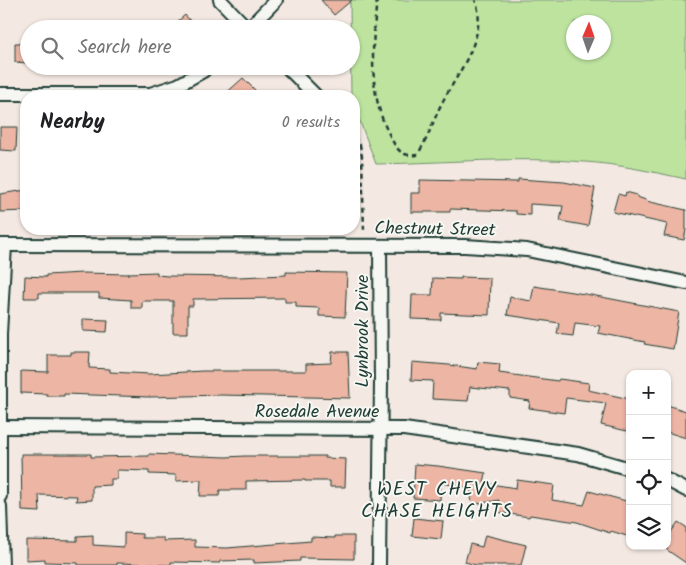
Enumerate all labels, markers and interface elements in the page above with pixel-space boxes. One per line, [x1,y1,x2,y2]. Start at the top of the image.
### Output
north arrow [566,15,611,60]
search box [20,20,360,75]
text: Search here [78,33,172,63]
icon: search [38,34,66,62]
text: Nearby [40,106,105,139]
text: 0 results [282,110,340,135]
street label: Chestnut Street [374,214,497,246]
street label: Lynbrook Drive [349,275,378,387]
map controls [626,370,671,550]
button: + [626,370,671,415]
street label: Rosedale Avenue [255,398,379,427]
button: − [626,415,671,460]
button: locate [626,460,671,505]
district label: WEST CHEVY CHASE HEIGHTS [361,475,513,527]
button: layers [626,505,671,550]

